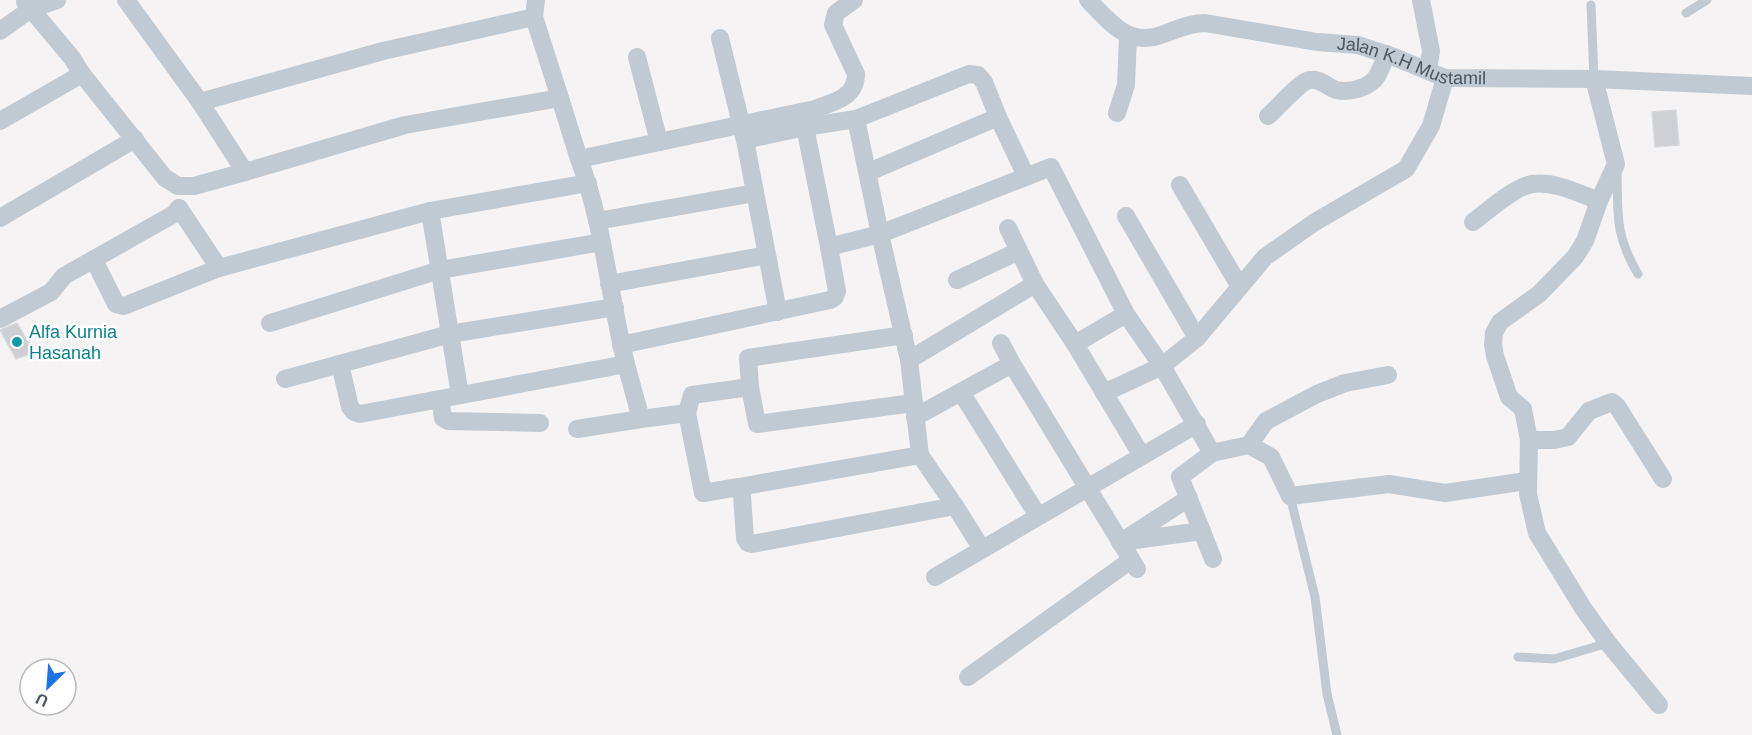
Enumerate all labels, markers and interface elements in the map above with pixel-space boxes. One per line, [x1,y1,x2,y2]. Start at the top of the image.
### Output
street label: Jalan K.H Mustamil [1336,33,1486,88]
place label: Alfa Kurnia Hasanah [29,322,118,363]
marker: Alfa Kurnia Hasanah [10,335,24,349]
north arrow [18,657,78,717]
text: U [33,690,51,710]

